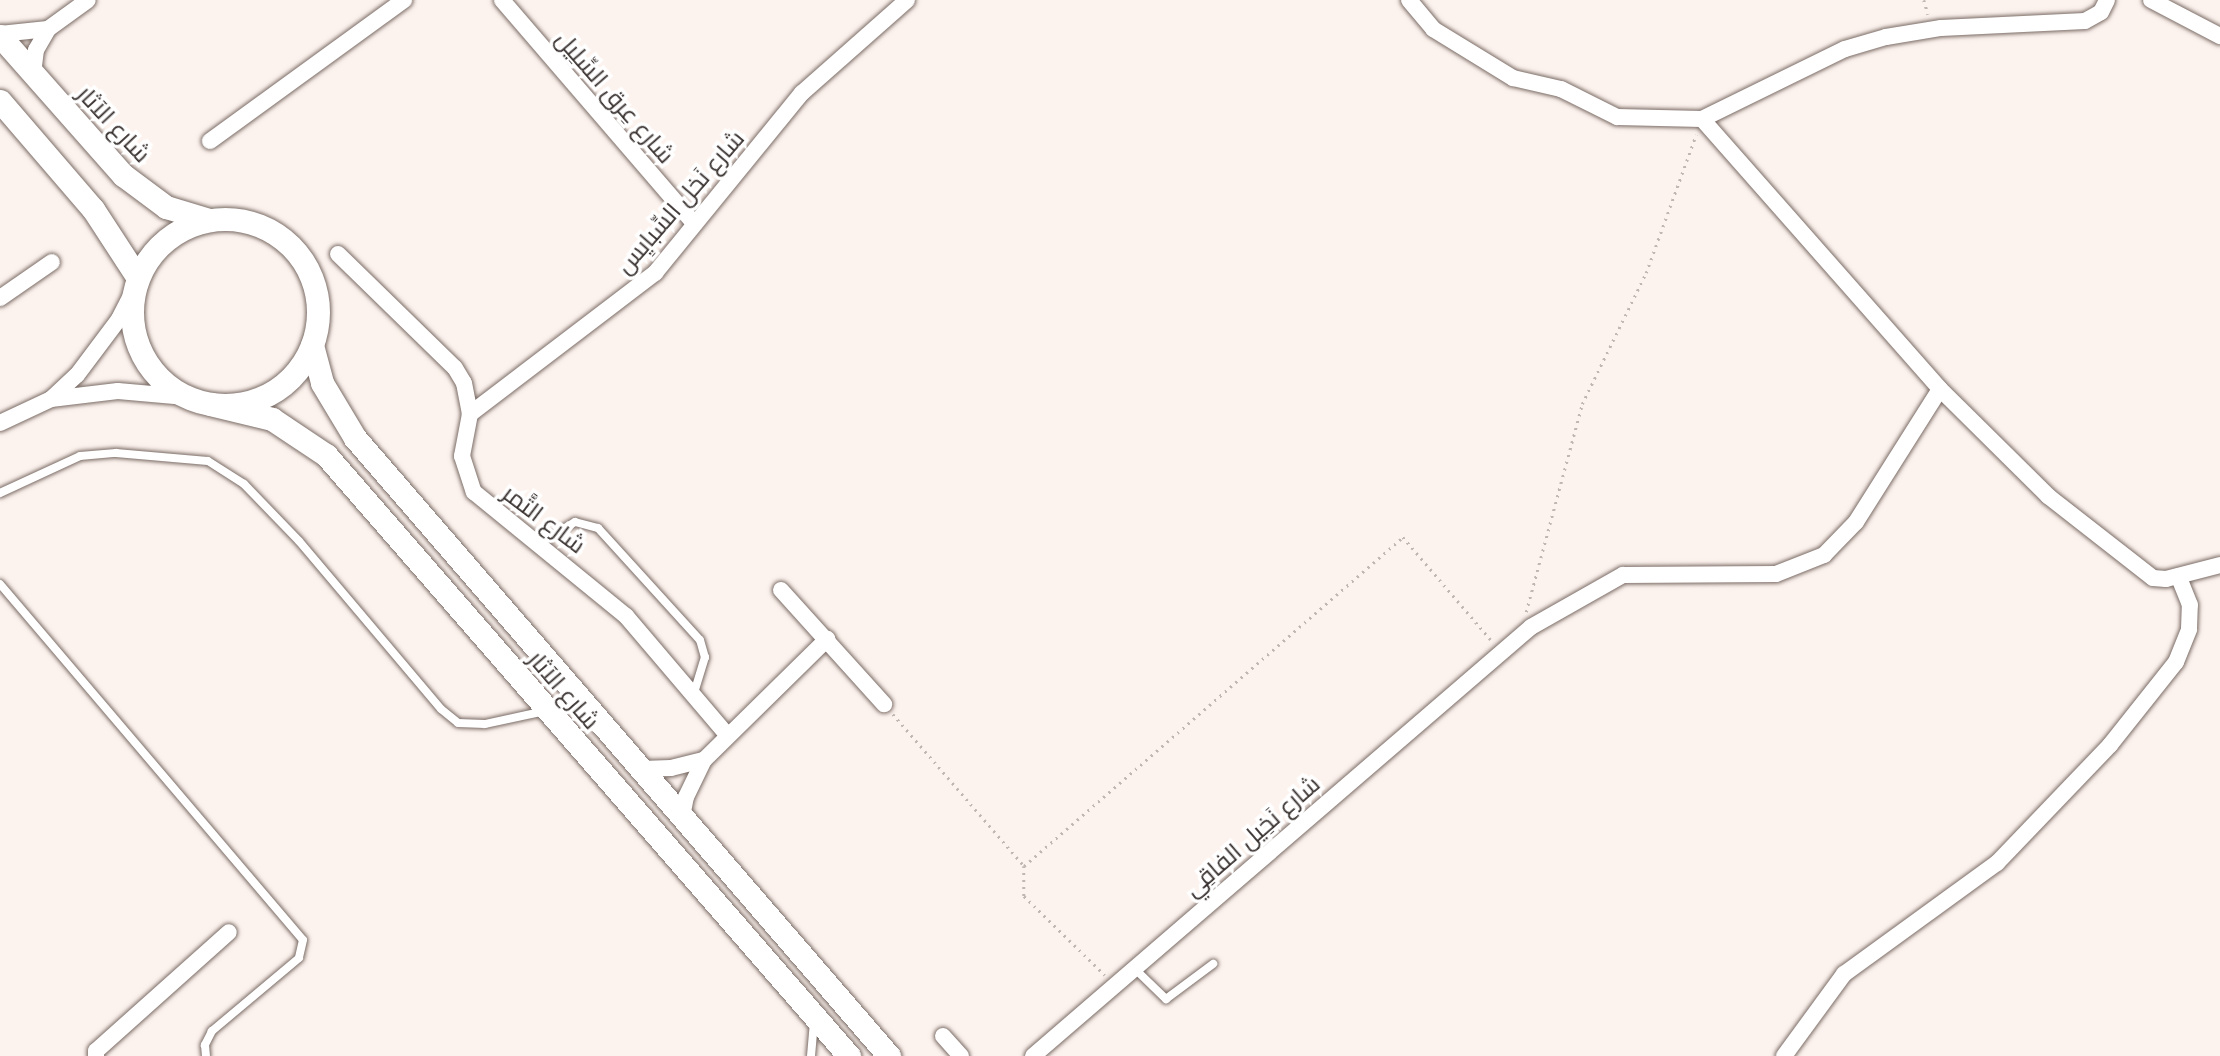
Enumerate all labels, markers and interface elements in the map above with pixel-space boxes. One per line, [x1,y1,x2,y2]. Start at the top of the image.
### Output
street label: شارع عِرق السِّلِيل [550,25,680,169]
street label: شارع الآثار [71,80,157,168]
street label: شارع نَخل السِّبايِس [610,124,750,280]
street label: شارع التَّمر [497,479,591,559]
street label: شارع الآثار [522,645,606,735]
street label: شارع نَخِيل الفاقِي [1178,769,1326,903]

